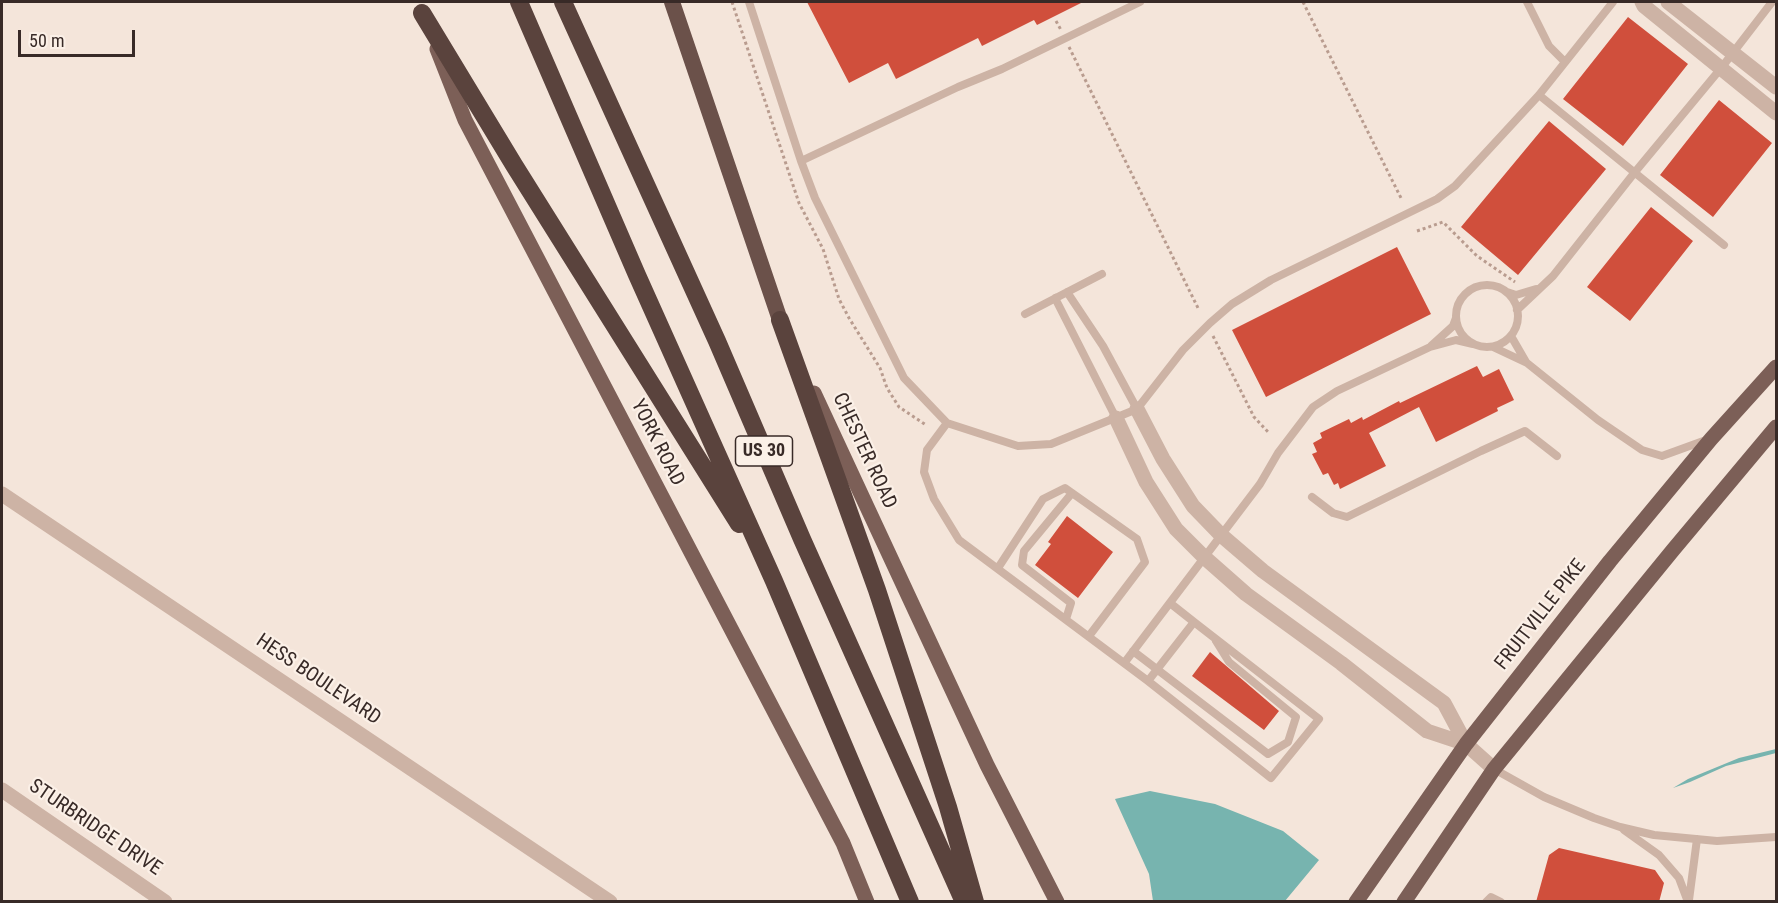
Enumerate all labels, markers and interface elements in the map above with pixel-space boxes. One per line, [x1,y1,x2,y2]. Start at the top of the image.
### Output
scale bar [21,18,138,56]
text: 50 m [29,30,64,51]
street label: CHESTER ROAD [827,389,901,513]
street label: YORK ROAD [625,396,689,490]
road number: US 30 [736,436,792,466]
street label: FRUITVILLE PIKE [1490,555,1592,675]
street label: HESS BOULEVARD [251,629,385,731]
street label: STURBRIDGE DRIVE [24,775,166,881]

